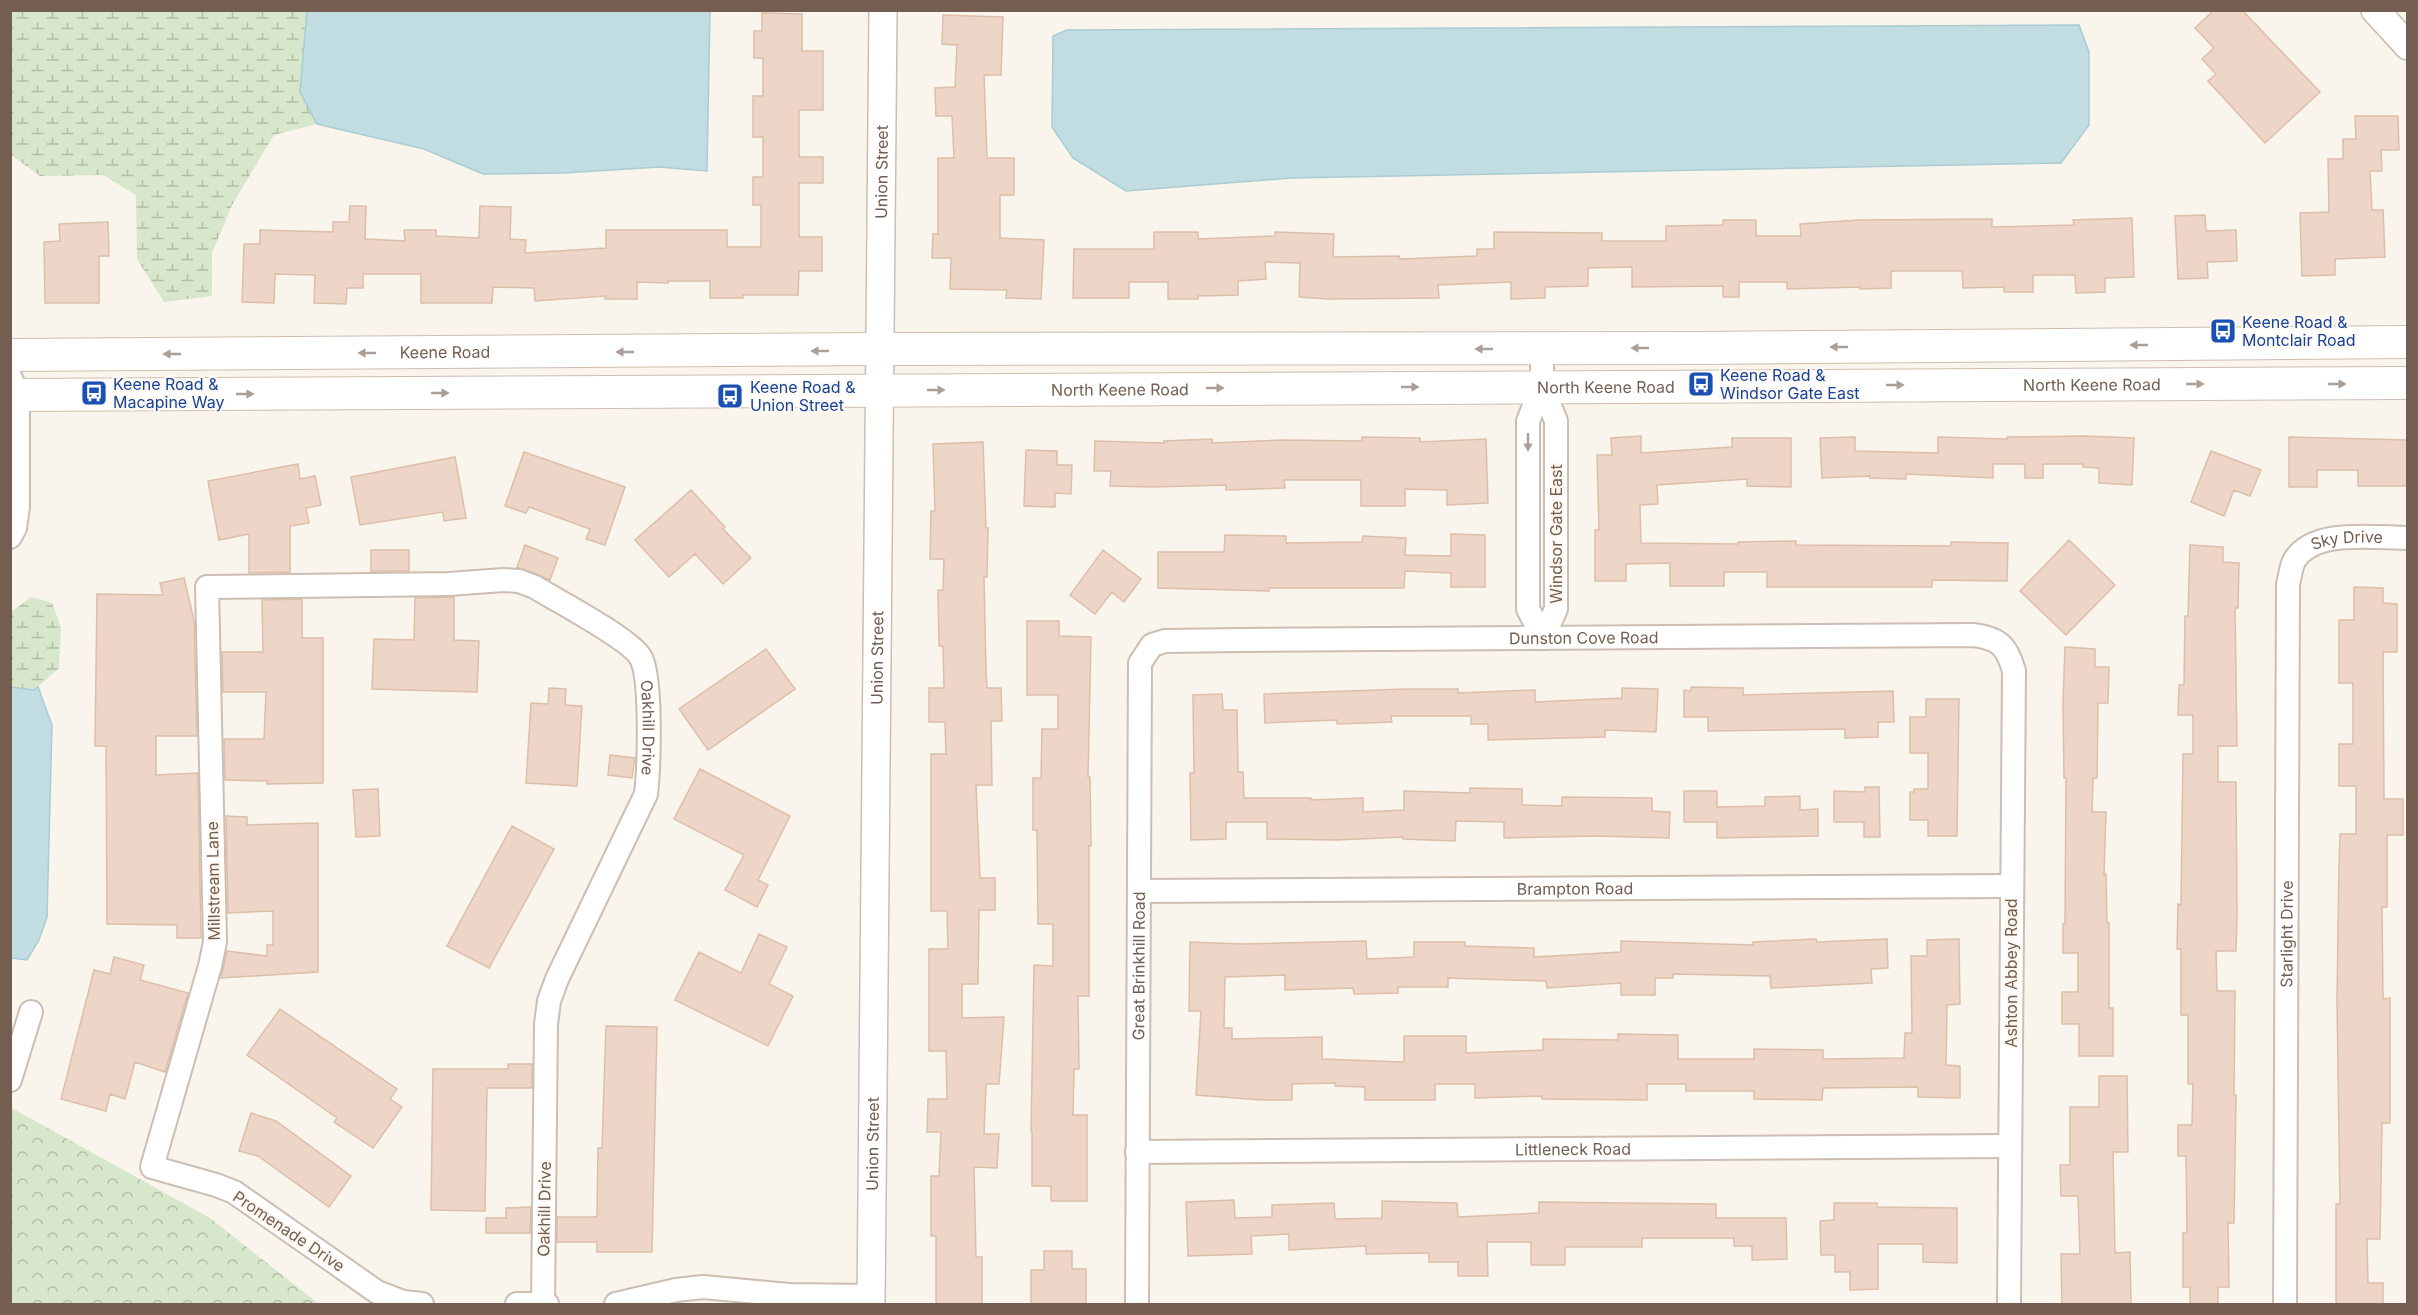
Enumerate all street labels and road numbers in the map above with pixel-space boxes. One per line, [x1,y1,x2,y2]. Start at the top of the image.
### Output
street label: Union Street [871,125,892,219]
street label: Keene Road [400,342,490,362]
street label: North Keene Road [2023,374,2161,395]
street label: North Keene Road [1537,377,1675,397]
street label: North Keene Road [1051,379,1189,400]
street label: Windsor Gate East [1546,464,1566,604]
street label: Sky Drive [2308,527,2383,554]
street label: Union Street [867,611,887,705]
street label: Dunston Cove Road [1509,627,1659,648]
street label: Oakhill Drive [636,679,659,776]
street label: Millstream Lane [202,821,224,941]
street label: Brampton Road [1517,878,1633,899]
street label: Starlight Drive [2276,880,2297,988]
street label: Great Brinkhill Road [1128,891,1149,1041]
street label: Ashton Abbey Road [2001,898,2021,1048]
street label: Union Street [862,1097,883,1191]
street label: Littleneck Road [1515,1139,1631,1159]
street label: Oakhill Drive [533,1161,555,1257]
street label: Promenade Drive [229,1186,349,1276]

